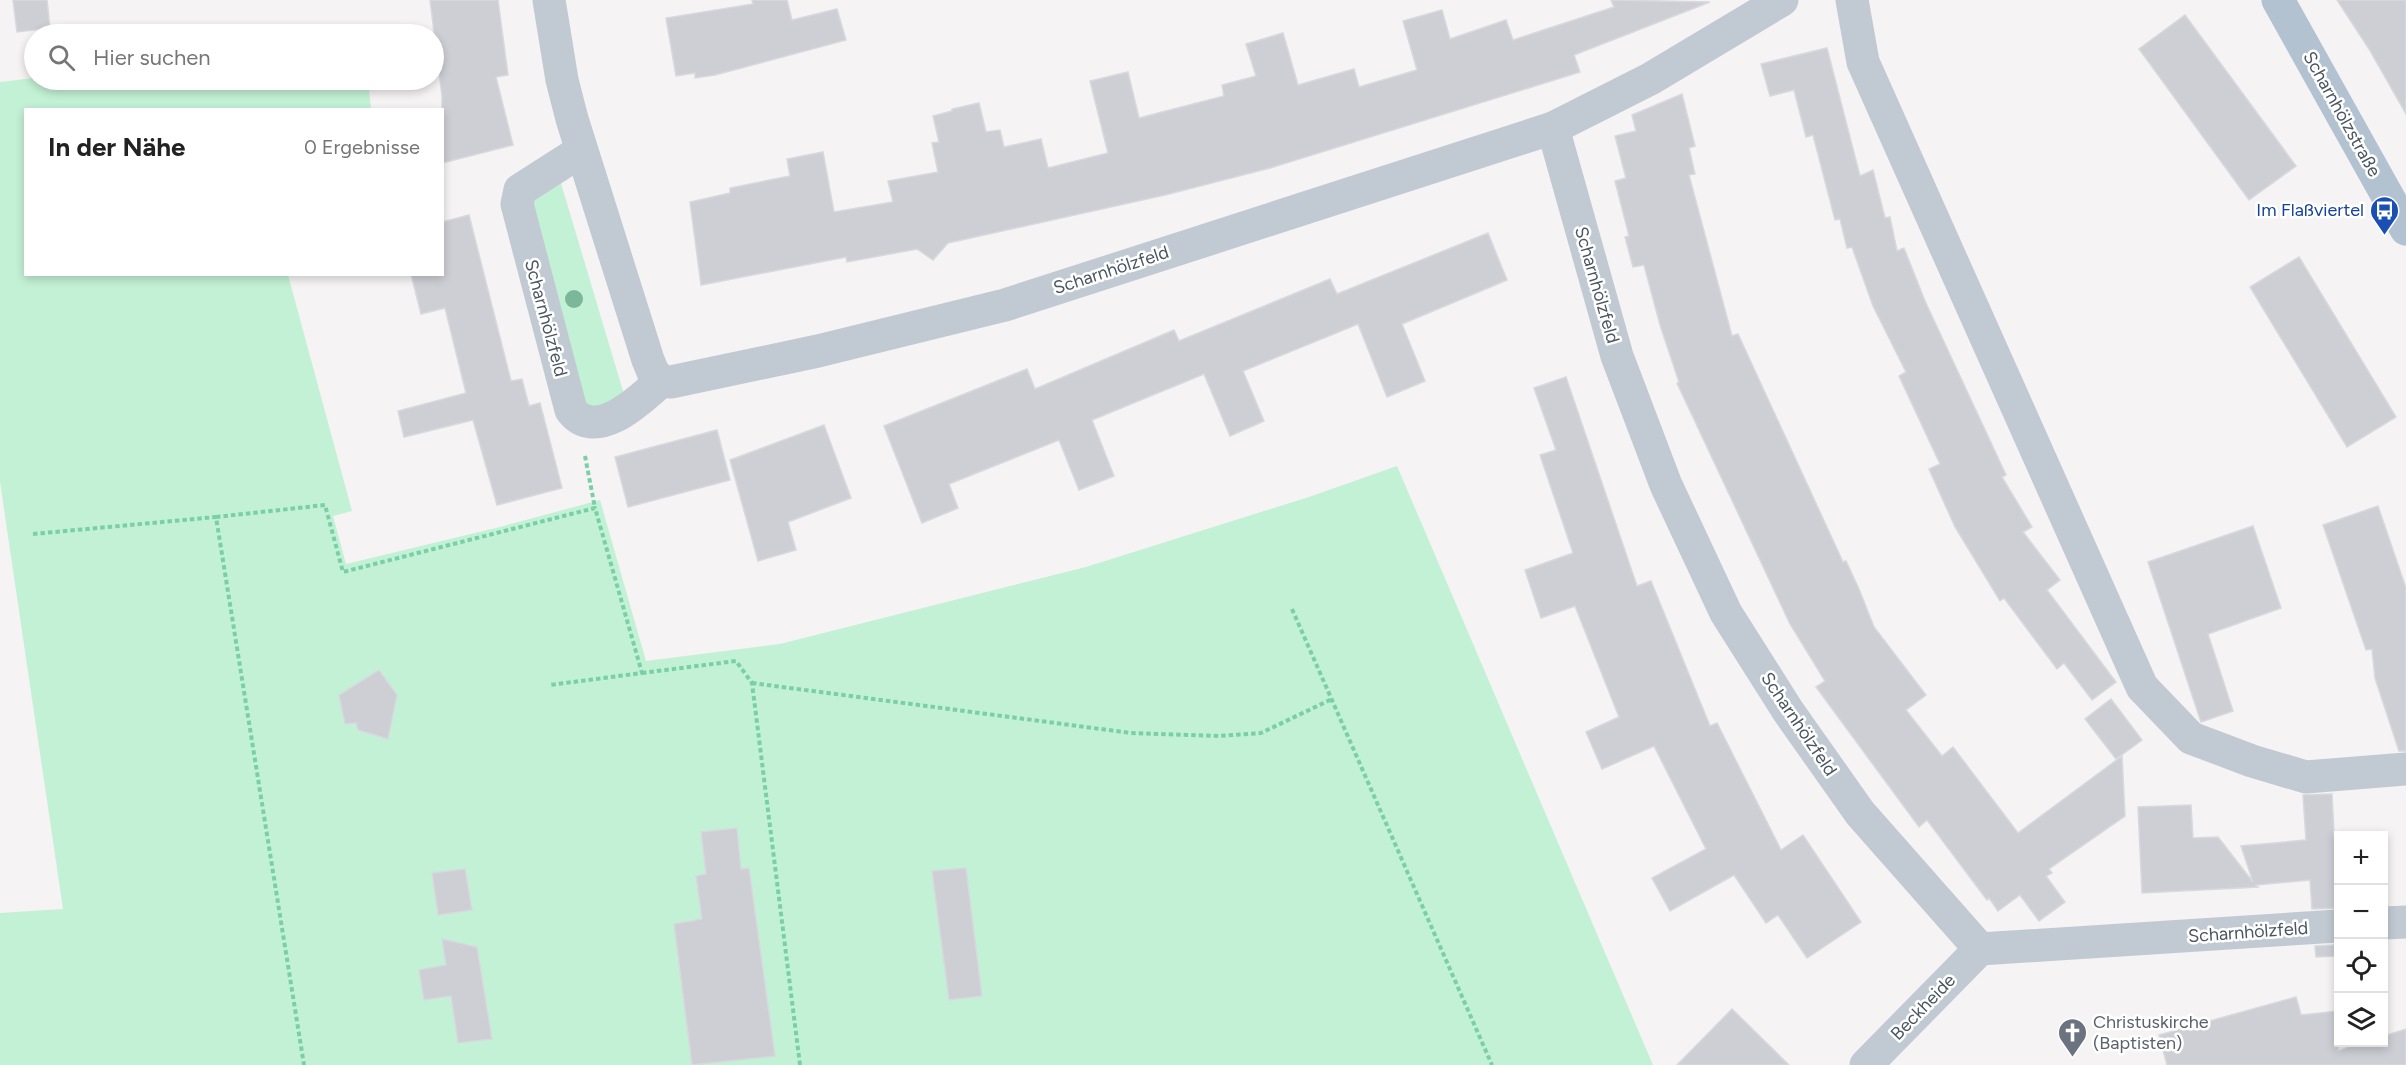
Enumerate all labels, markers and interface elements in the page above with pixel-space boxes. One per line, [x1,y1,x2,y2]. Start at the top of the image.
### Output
search box [24,24,444,90]
icon: search [45,41,78,74]
text: Hier suchen [93,44,211,71]
street label: Scharnhölzstraße [2298,48,2386,181]
text: In der Nähe [48,131,185,163]
text: 0 Ergebnisse [304,135,420,159]
bus stop icon: Im Flaßviertel [2369,194,2401,236]
place label: Im Flaßviertel [2256,199,2364,221]
street label: Scharnhölzfeld [1570,224,1624,346]
street label: Scharnhölzfeld [1050,241,1172,299]
street label: Scharnhölzfeld [520,257,572,379]
street label: Scharnhölzfeld [1756,668,1842,780]
map controls [2334,831,2388,1047]
button: + [2334,831,2388,885]
button: − [2334,885,2388,939]
street label: Scharnhölzfeld [2187,917,2309,947]
button: locate [2334,939,2388,993]
street label: Beckheide [1886,969,1960,1045]
button: layers [2334,993,2388,1047]
place label: Christuskirche (Baptisten) [2093,1011,2209,1054]
church icon: Christuskirche (Baptisten) [2056,1016,2088,1058]

